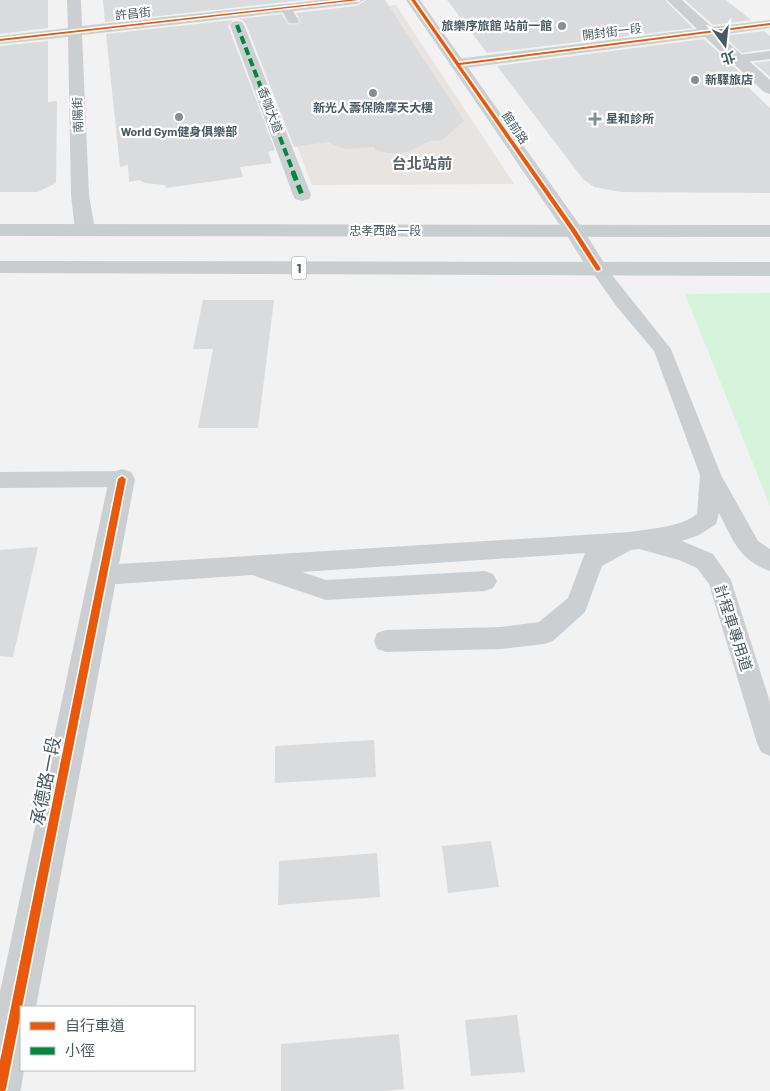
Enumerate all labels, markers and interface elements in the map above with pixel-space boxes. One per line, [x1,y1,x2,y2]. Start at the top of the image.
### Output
street label: 許昌街 [114,4,152,22]
place label: 旅樂序旅館 站前一館 [442,18,552,32]
marker: 旅樂序旅館 站前一館 [556,20,568,32]
street label: 開封街一段 [581,20,643,42]
north arrow [700,20,750,70]
text: 北 [720,48,737,68]
place label: 新驛旅店 [705,72,753,86]
marker: 新驛旅店 [689,74,701,86]
street label: 香咖大道 [256,85,286,135]
marker: 新光人壽保險摩天大樓 [367,87,379,99]
street label: 南陽街 [69,97,85,133]
place label: 新光人壽保險摩天大樓 [313,100,433,114]
street label: 館前路 [500,109,532,146]
marker: World Gym健身俱樂部 [173,111,185,123]
place label: 星和診所 [606,111,654,125]
marker: 星和診所 [588,112,602,126]
place label: World Gym健身俱樂部 [121,124,237,138]
district label: 台北站前 [392,154,452,172]
street label: 忠孝西路一段 [349,223,421,237]
road number: 1 [292,256,306,280]
street label: 計程車專用道 [711,582,756,673]
street label: 承德路一段 [26,735,64,827]
legend [20,1006,195,1071]
text: 自行車道 [65,1016,125,1034]
text: 小徑 [65,1041,95,1059]

